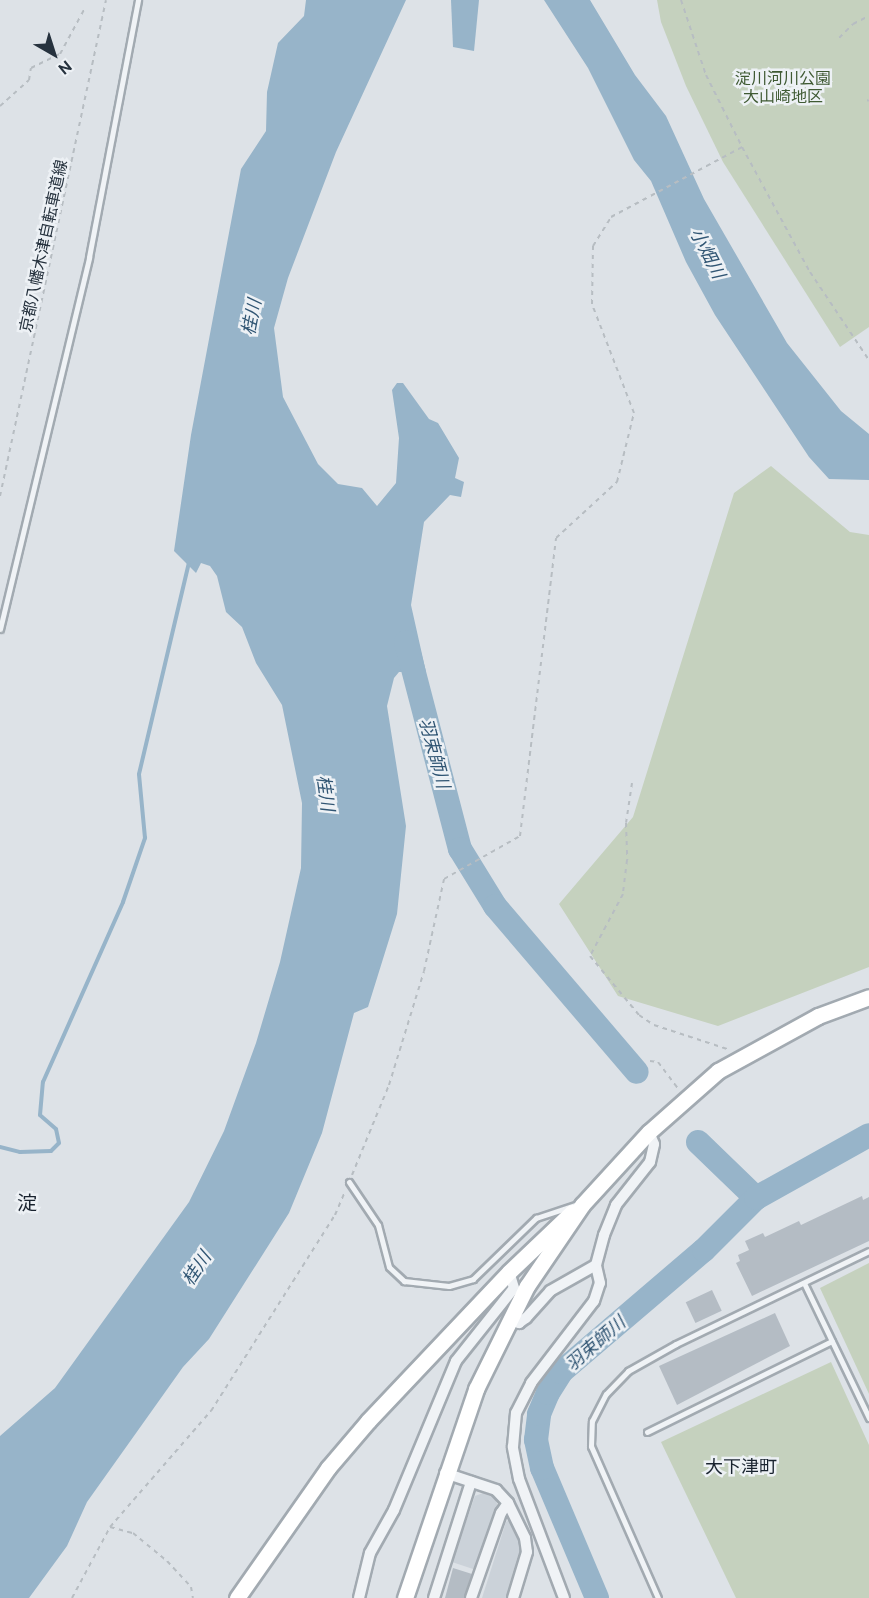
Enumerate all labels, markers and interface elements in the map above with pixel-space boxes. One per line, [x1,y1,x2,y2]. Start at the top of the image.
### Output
north arrow [24,24,84,84]
text: N [55,57,76,79]
park label: 淀川河川公園 大山崎地区 [735,68,831,106]
street label: 京都八幡木津自転車道線 [15,158,71,334]
water label: 小畑川 [686,224,730,282]
water label: 桂川 [237,297,265,337]
water label: 羽束師川 [415,715,455,791]
water label: 桂川 [313,774,339,812]
district label: 淀 [17,1190,37,1214]
water label: 桂川 [177,1247,215,1289]
water label: 羽束師川 [561,1311,629,1375]
district label: 大下津町 [705,1455,777,1477]

